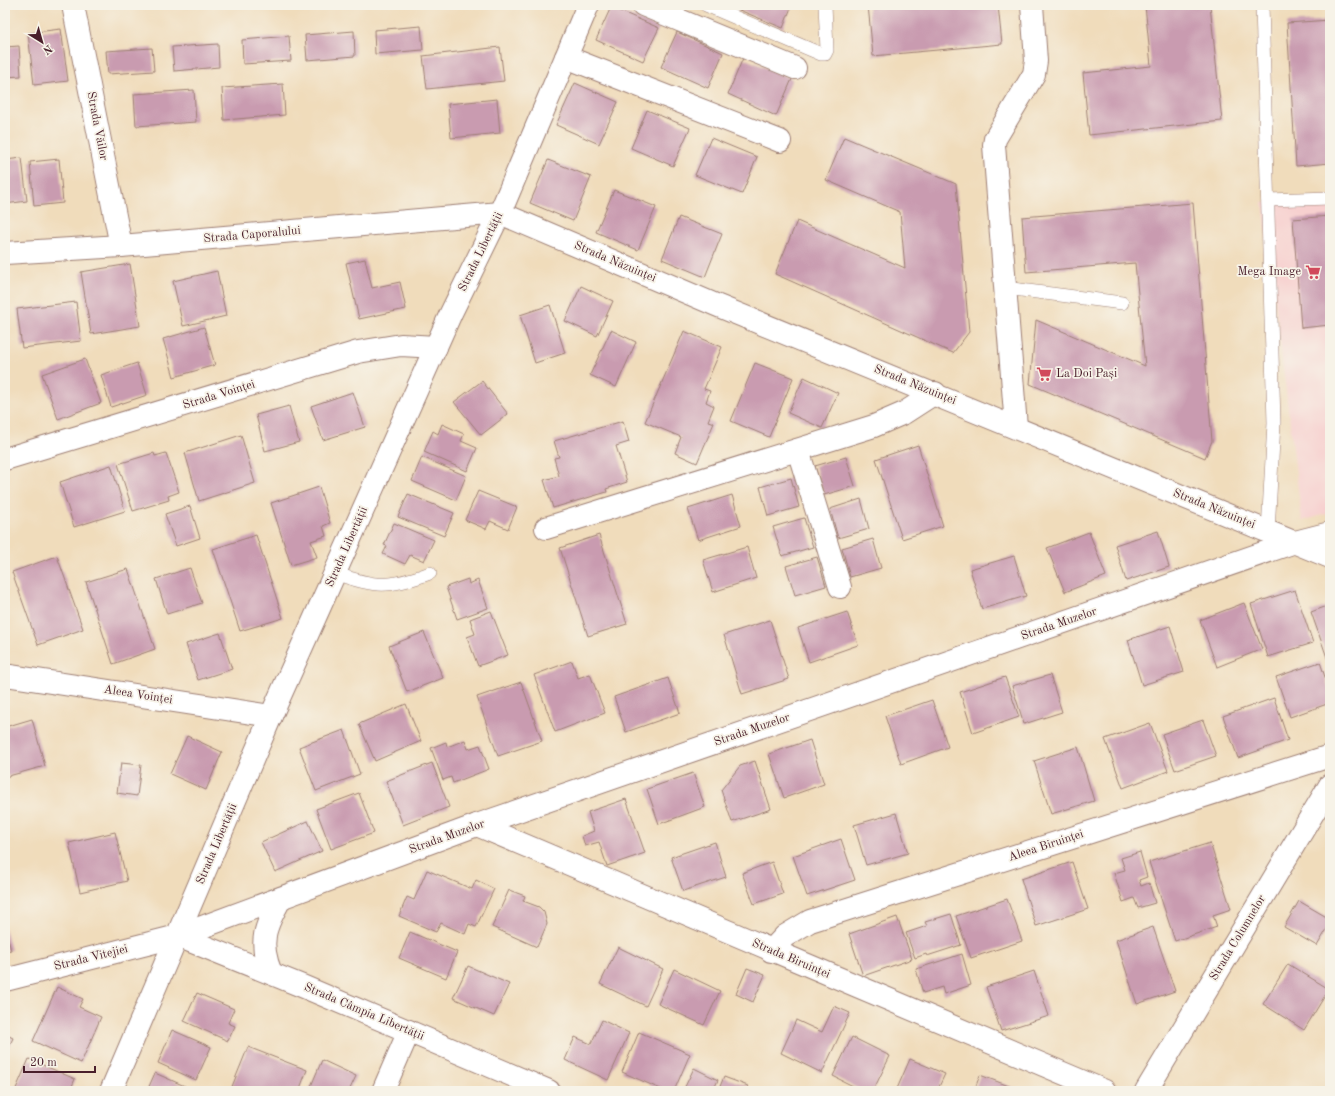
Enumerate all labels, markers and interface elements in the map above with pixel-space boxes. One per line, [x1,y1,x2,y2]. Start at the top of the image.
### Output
north arrow [22,22,62,62]
text: N [40,42,54,56]
street label: Strada Văilor [84,91,110,162]
street label: Strada Libertății [457,210,505,294]
street label: Strada Caporalului [203,225,301,245]
street label: Strada Năzuinței [572,239,658,285]
supermarket icon: Mega Image [1304,263,1322,281]
place label: Mega Image [1237,266,1301,278]
street label: Strada Năzuinței [872,363,958,407]
supermarket icon: La Doi Pași [1035,365,1053,383]
place label: La Doi Pași [1056,368,1117,380]
street label: Strada Voinței [181,378,257,412]
street label: Strada Năzuinței [1171,487,1257,531]
street label: Strada Libertății [324,505,370,589]
street label: Strada Muzelor [1019,605,1099,643]
street label: Aleea Voinței [103,684,173,706]
street label: Strada Muzelor [712,711,792,749]
street label: Strada Libertății [195,802,239,886]
street label: Strada Muzelor [408,818,486,856]
street label: Aleea Biruinței [1007,828,1085,864]
street label: Strada Columnelor [1208,893,1268,983]
street label: Strada Biruinței [750,937,832,981]
street label: Strada Vitejiei [53,943,129,973]
street label: Strada Câmpia Libertății [302,981,426,1043]
scale bar [24,1048,95,1074]
text: 20 m [30,1057,57,1069]

